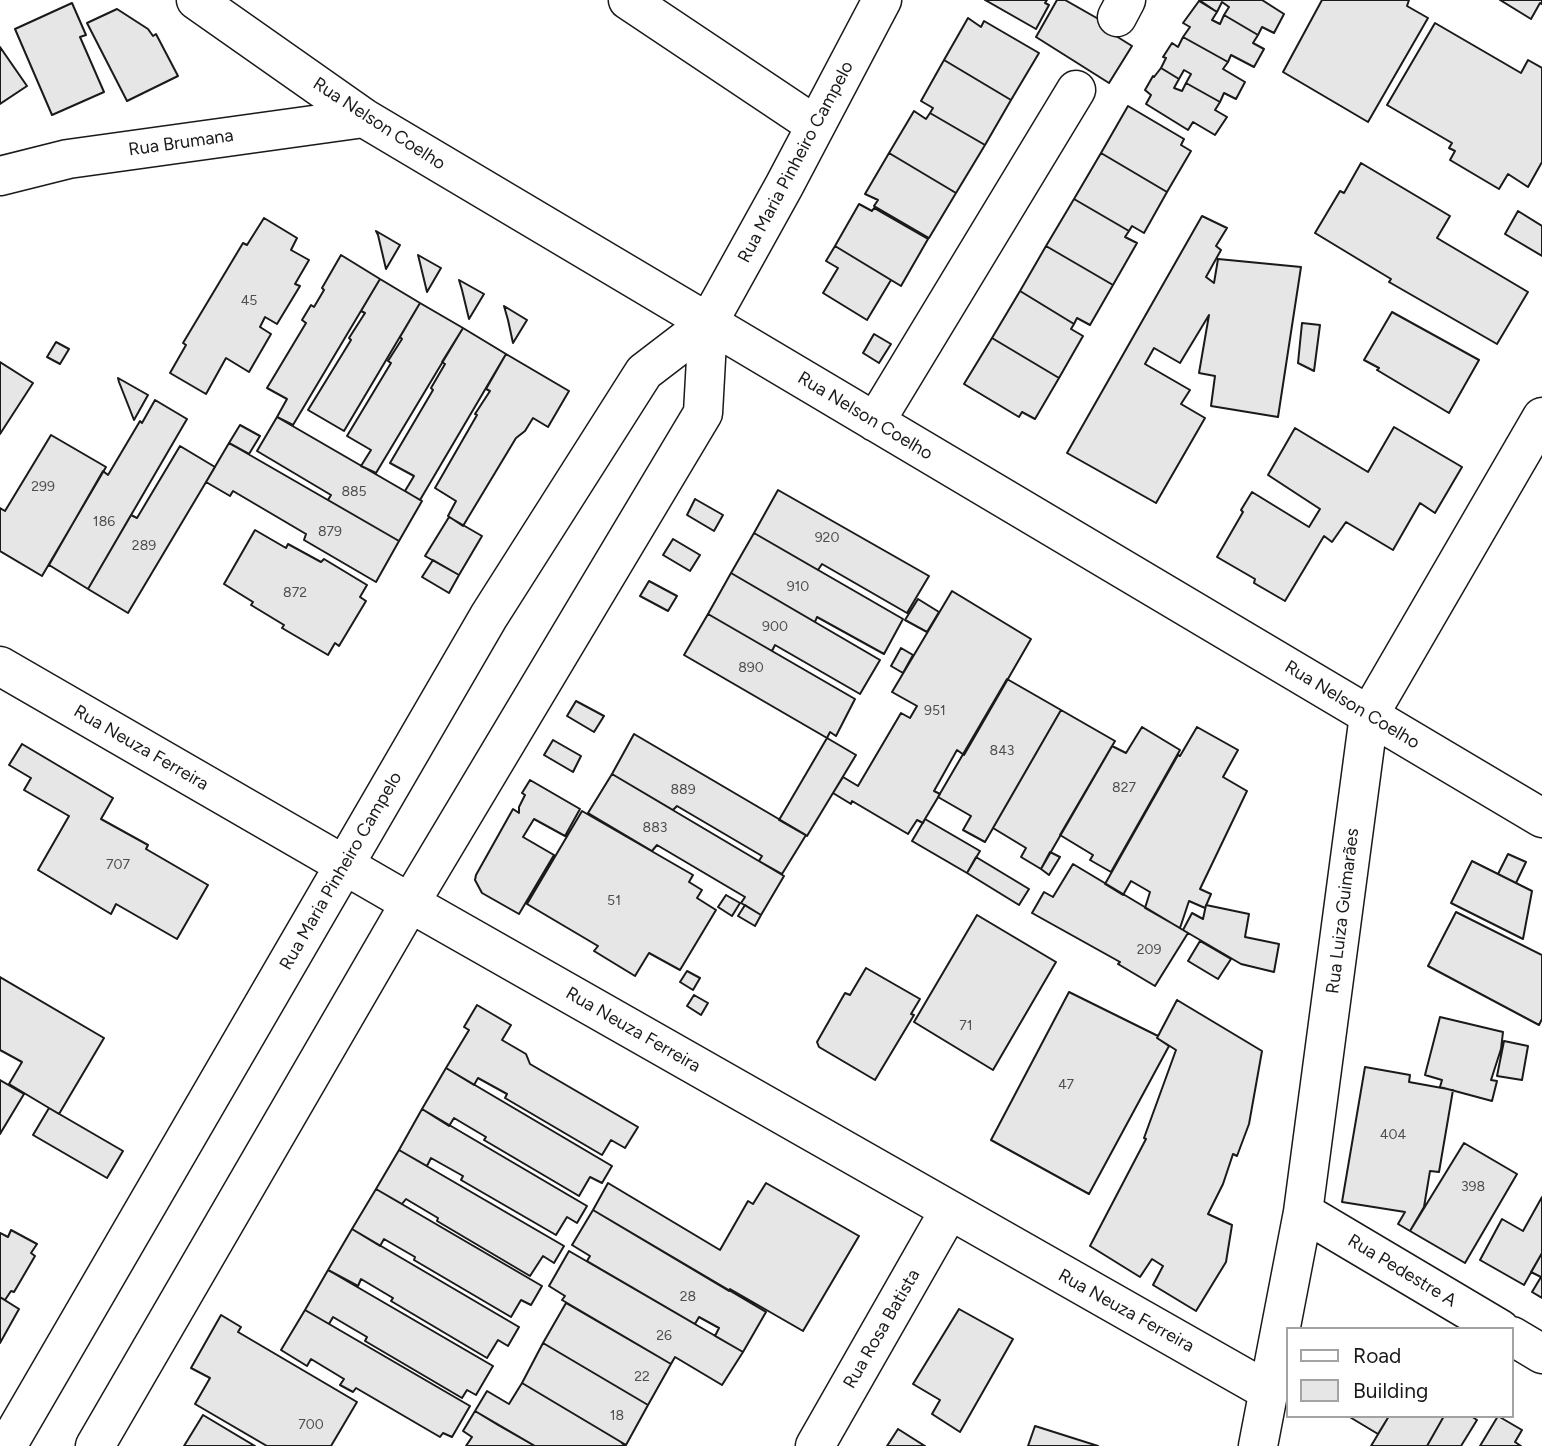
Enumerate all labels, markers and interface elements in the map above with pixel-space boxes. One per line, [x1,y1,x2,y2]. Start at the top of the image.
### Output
street label: Rua Maria Pinheiro Campelo [734,57,858,267]
street label: Rua Nelson Coelho [309,73,449,175]
street label: Rua Brumana [127,125,235,161]
house number: 45 [241,293,257,309]
street label: Rua Nelson Coelho [794,367,936,465]
house number: 299 [31,479,55,495]
house number: 885 [341,484,367,500]
house number: 186 [93,514,115,530]
house number: 879 [318,524,342,540]
house number: 920 [815,530,839,546]
house number: 289 [132,538,156,554]
house number: 910 [787,579,809,595]
house number: 872 [283,585,307,601]
house number: 900 [762,619,788,635]
street label: Rua Nelson Coelho [1281,656,1423,754]
house number: 890 [738,660,764,676]
street label: Rua Neuza Ferreira [70,701,212,795]
house number: 951 [924,703,946,719]
house number: 843 [990,743,1014,759]
street label: Rua Maria Pinheiro Campelo [275,768,407,974]
house number: 827 [1112,780,1136,796]
house number: 889 [670,782,696,798]
house number: 883 [643,820,667,836]
street label: Rua Luiza Guimarães [1322,827,1364,995]
house number: 707 [106,857,130,873]
house number: 51 [607,893,621,909]
house number: 209 [1137,942,1161,958]
street label: Rua Neuza Ferreira [562,983,704,1077]
house number: 71 [959,1018,973,1034]
house number: 47 [1058,1077,1074,1093]
house number: 404 [1380,1127,1406,1143]
house number: 398 [1461,1179,1485,1195]
street label: Rua Pedestre A [1344,1230,1460,1312]
street label: Rua Neuza Ferreira [1054,1265,1198,1357]
street label: Rua Rosa Batista [839,1266,925,1392]
house number: 28 [680,1289,696,1305]
legend [1286,1327,1514,1418]
house number: 26 [656,1328,672,1344]
text: Road [1353,1343,1401,1368]
house number: 22 [634,1369,650,1385]
text: Building [1353,1378,1428,1403]
house number: 18 [610,1408,624,1424]
house number: 700 [298,1417,324,1433]

